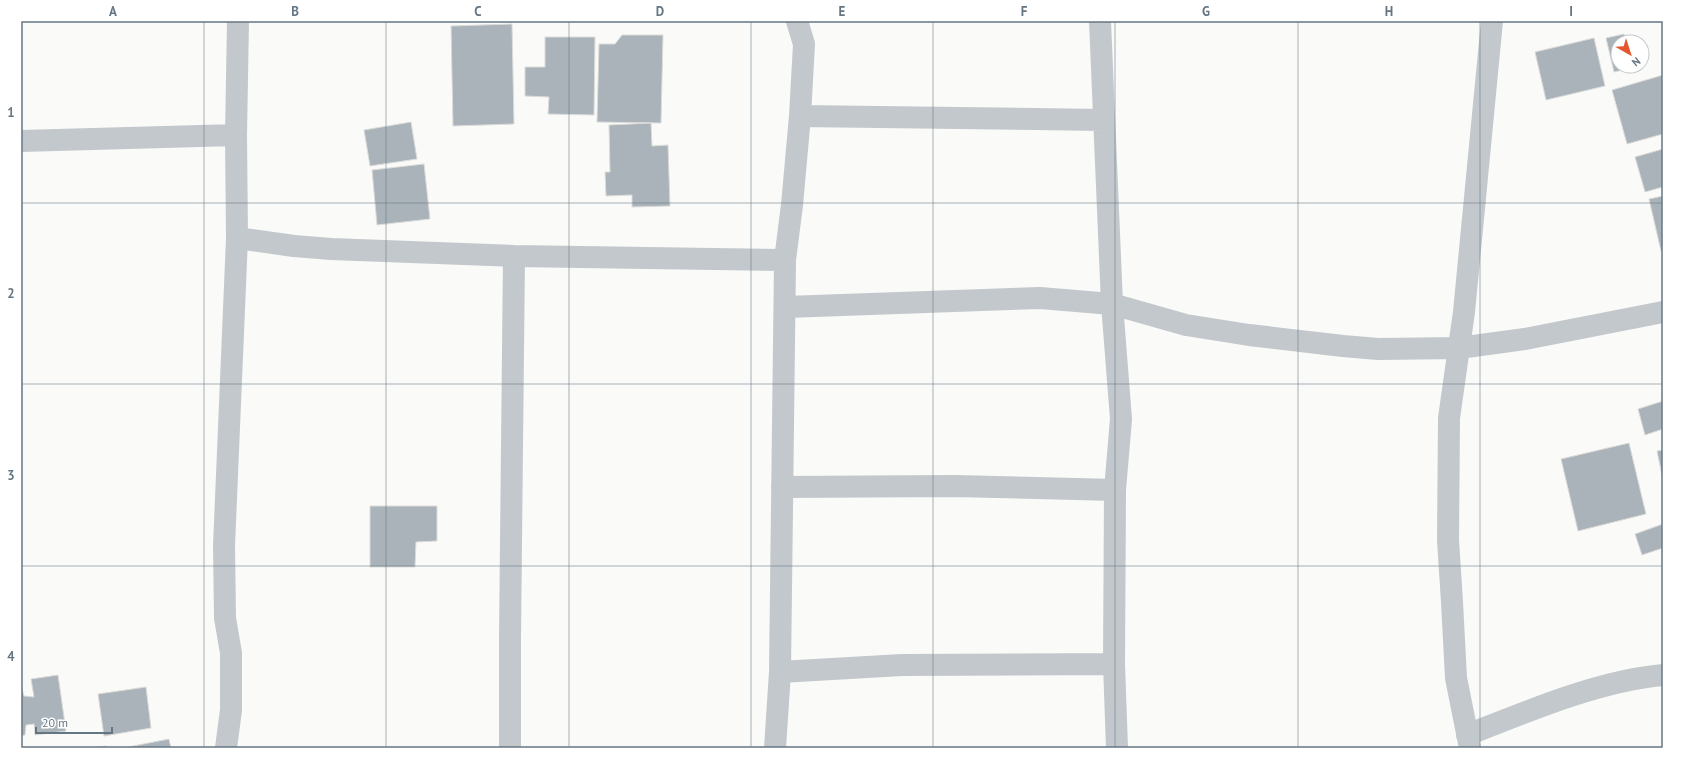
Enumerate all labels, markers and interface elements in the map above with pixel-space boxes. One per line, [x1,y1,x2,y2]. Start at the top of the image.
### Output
text: A [109,3,117,20]
text: B [291,3,299,20]
text: C [474,3,482,20]
text: D [656,3,664,20]
text: E [839,3,846,20]
text: F [1021,3,1028,20]
text: G [1202,3,1210,20]
text: H [1385,3,1393,20]
text: I [1569,3,1573,20]
north arrow [1610,34,1650,74]
text: N [1629,54,1644,69]
text: 1 [7,104,15,121]
text: 2 [7,285,15,302]
text: 3 [7,467,15,484]
text: 4 [7,648,15,665]
scale bar [36,709,112,735]
text: 20 m [42,715,68,730]

